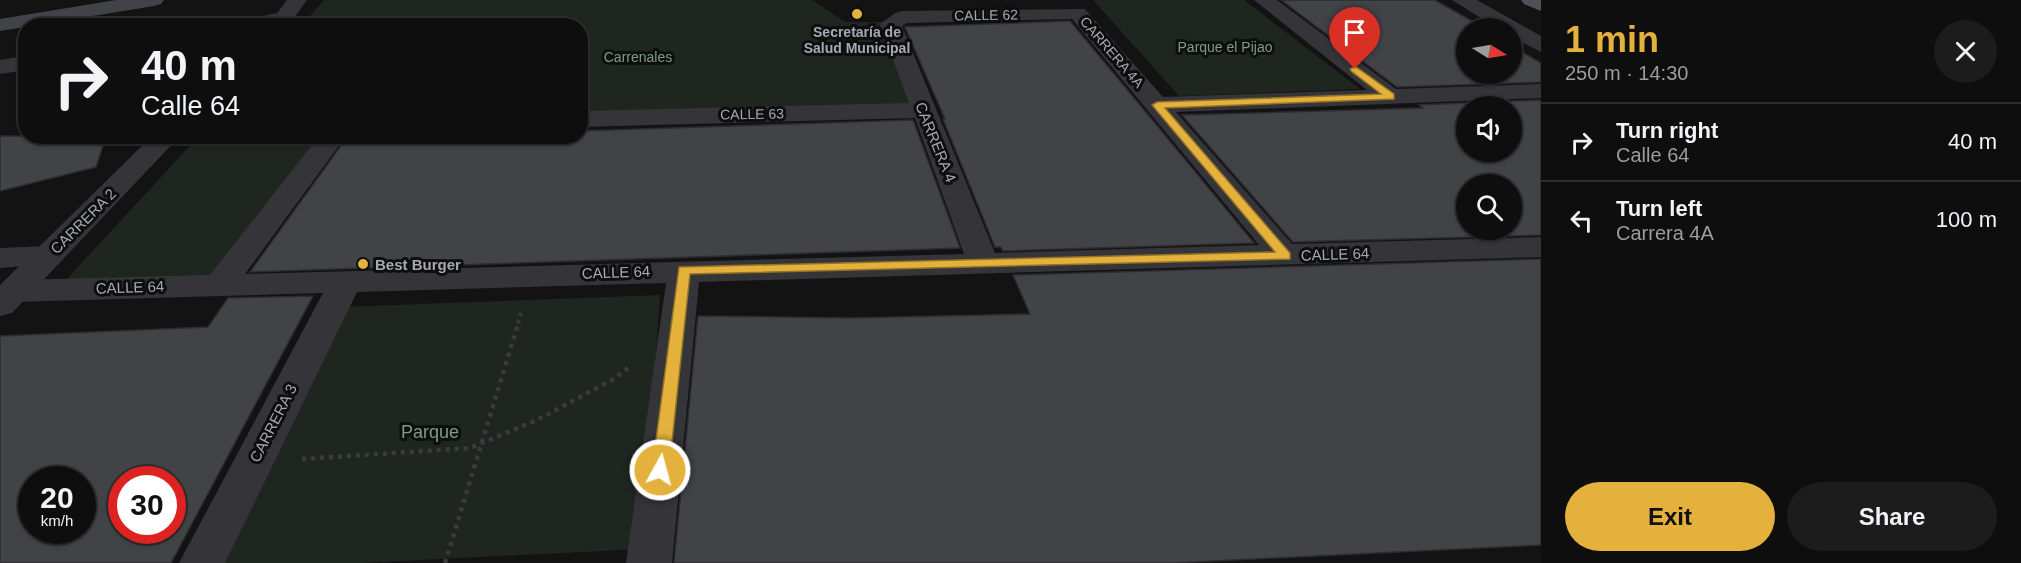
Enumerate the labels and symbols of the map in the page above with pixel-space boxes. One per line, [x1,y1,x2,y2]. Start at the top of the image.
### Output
street label: CALLE 62 [954,6,1018,24]
marker: Secretaría de Salud Municipal [850,7,864,21]
pin [1329,7,1380,69]
street label: CARRERA 4A [1077,13,1148,91]
north arrow [1456,18,1522,84]
place label: Secretaría de Salud Municipal [804,24,910,56]
park label: Parque el Pijao [1178,39,1273,55]
park label: Carrenales [604,49,672,65]
street label: CARRERA 4 [912,99,960,185]
street label: CALLE 63 [720,105,784,123]
street label: CARRERA 2 [47,185,119,257]
street label: CALLE 64 [1301,244,1369,264]
place label: Best Burger [375,256,461,273]
marker: Best Burger [356,257,370,271]
street label: CALLE 64 [582,262,650,282]
street label: CALLE 64 [96,277,164,297]
street label: CARRERA 3 [246,381,300,465]
park label: Parque [401,422,459,442]
position arrow [628,438,692,502]
speed limit sign: 30 [108,466,186,544]

